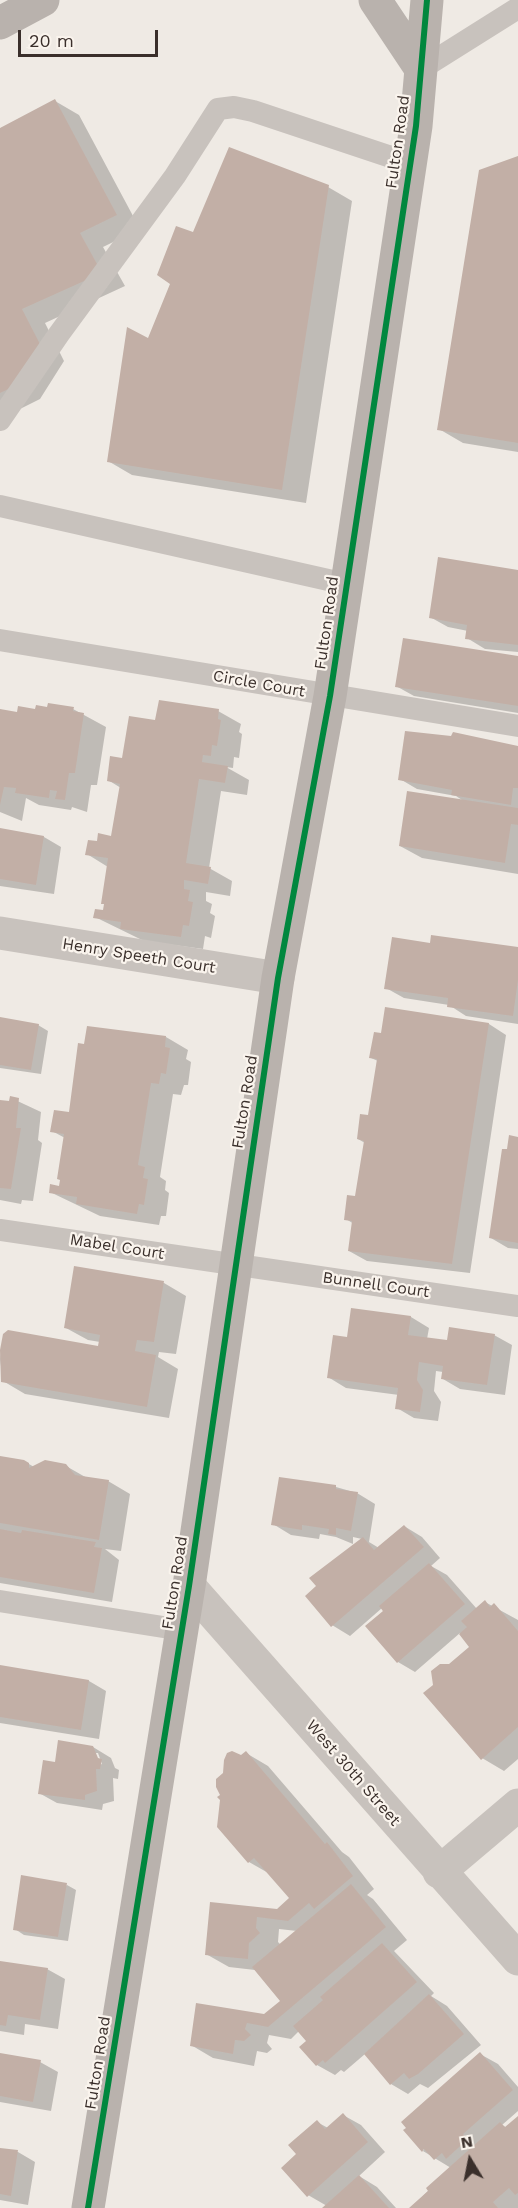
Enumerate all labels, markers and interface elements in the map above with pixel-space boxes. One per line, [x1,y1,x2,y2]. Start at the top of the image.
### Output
scale bar [21,18,160,56]
text: 20 m [29,30,74,51]
street label: Fulton Road [382,94,414,190]
street label: Fulton Road [311,575,343,671]
street label: Circle Court [211,666,307,702]
street label: Henry Speeth Court [61,934,217,978]
street label: Fulton Road [228,1054,262,1150]
street label: Mabel Court [68,1230,166,1264]
street label: Bunnell Court [321,1268,431,1302]
street label: Fulton Road [158,1535,192,1631]
street label: West 30th Street [302,1716,404,1830]
street label: Fulton Road [81,2015,115,2111]
north arrow [440,2130,500,2190]
text: N [459,2131,474,2152]

